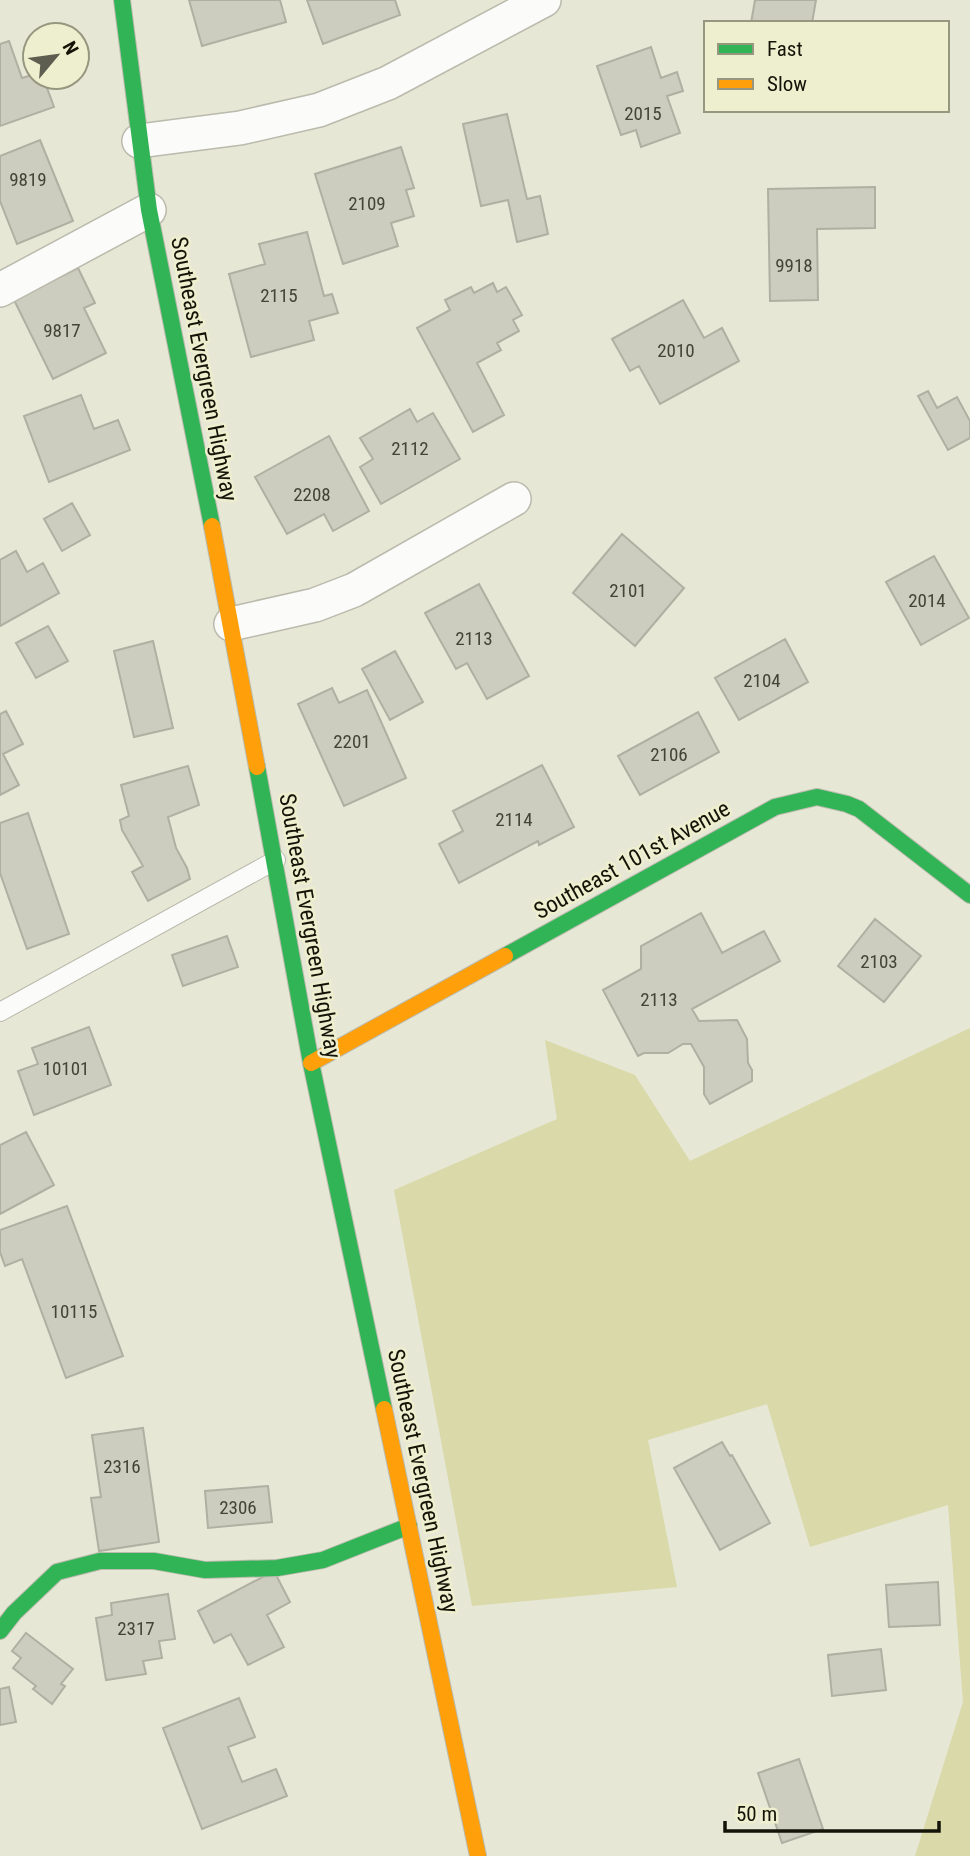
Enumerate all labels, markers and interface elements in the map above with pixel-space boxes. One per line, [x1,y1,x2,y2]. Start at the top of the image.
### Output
north arrow [21,21,91,91]
legend [704,21,949,112]
text: N [58,37,83,59]
text: Fast [767,37,803,61]
text: Slow [767,72,807,96]
house number: 2015 [624,102,662,125]
house number: 9819 [9,168,47,191]
house number: 2109 [348,192,386,215]
street label: Southeast Evergreen Highway [165,235,243,504]
house number: 9918 [775,254,813,277]
house number: 2115 [260,284,298,307]
house number: 9817 [43,319,81,342]
house number: 2010 [657,339,695,362]
house number: 2112 [391,437,429,460]
house number: 2208 [293,483,331,506]
house number: 2101 [609,579,647,602]
house number: 2014 [908,589,946,612]
house number: 2113 [455,627,493,650]
house number: 2104 [743,669,781,692]
house number: 2201 [333,730,371,753]
house number: 2106 [650,743,688,766]
street label: Southeast Evergreen Highway [273,791,347,1061]
street label: Southeast 101st Avenue [529,795,735,925]
house number: 2114 [495,808,533,831]
house number: 2103 [860,950,898,973]
house number: 2113 [640,988,678,1011]
house number: 10101 [43,1057,89,1080]
house number: 10115 [51,1300,97,1323]
street label: Southeast Evergreen Highway [382,1347,464,1616]
house number: 2316 [103,1455,141,1478]
house number: 2306 [219,1496,257,1519]
house number: 2317 [117,1617,155,1640]
scale bar [725,1790,939,1834]
text: 50 m [736,1802,777,1826]

